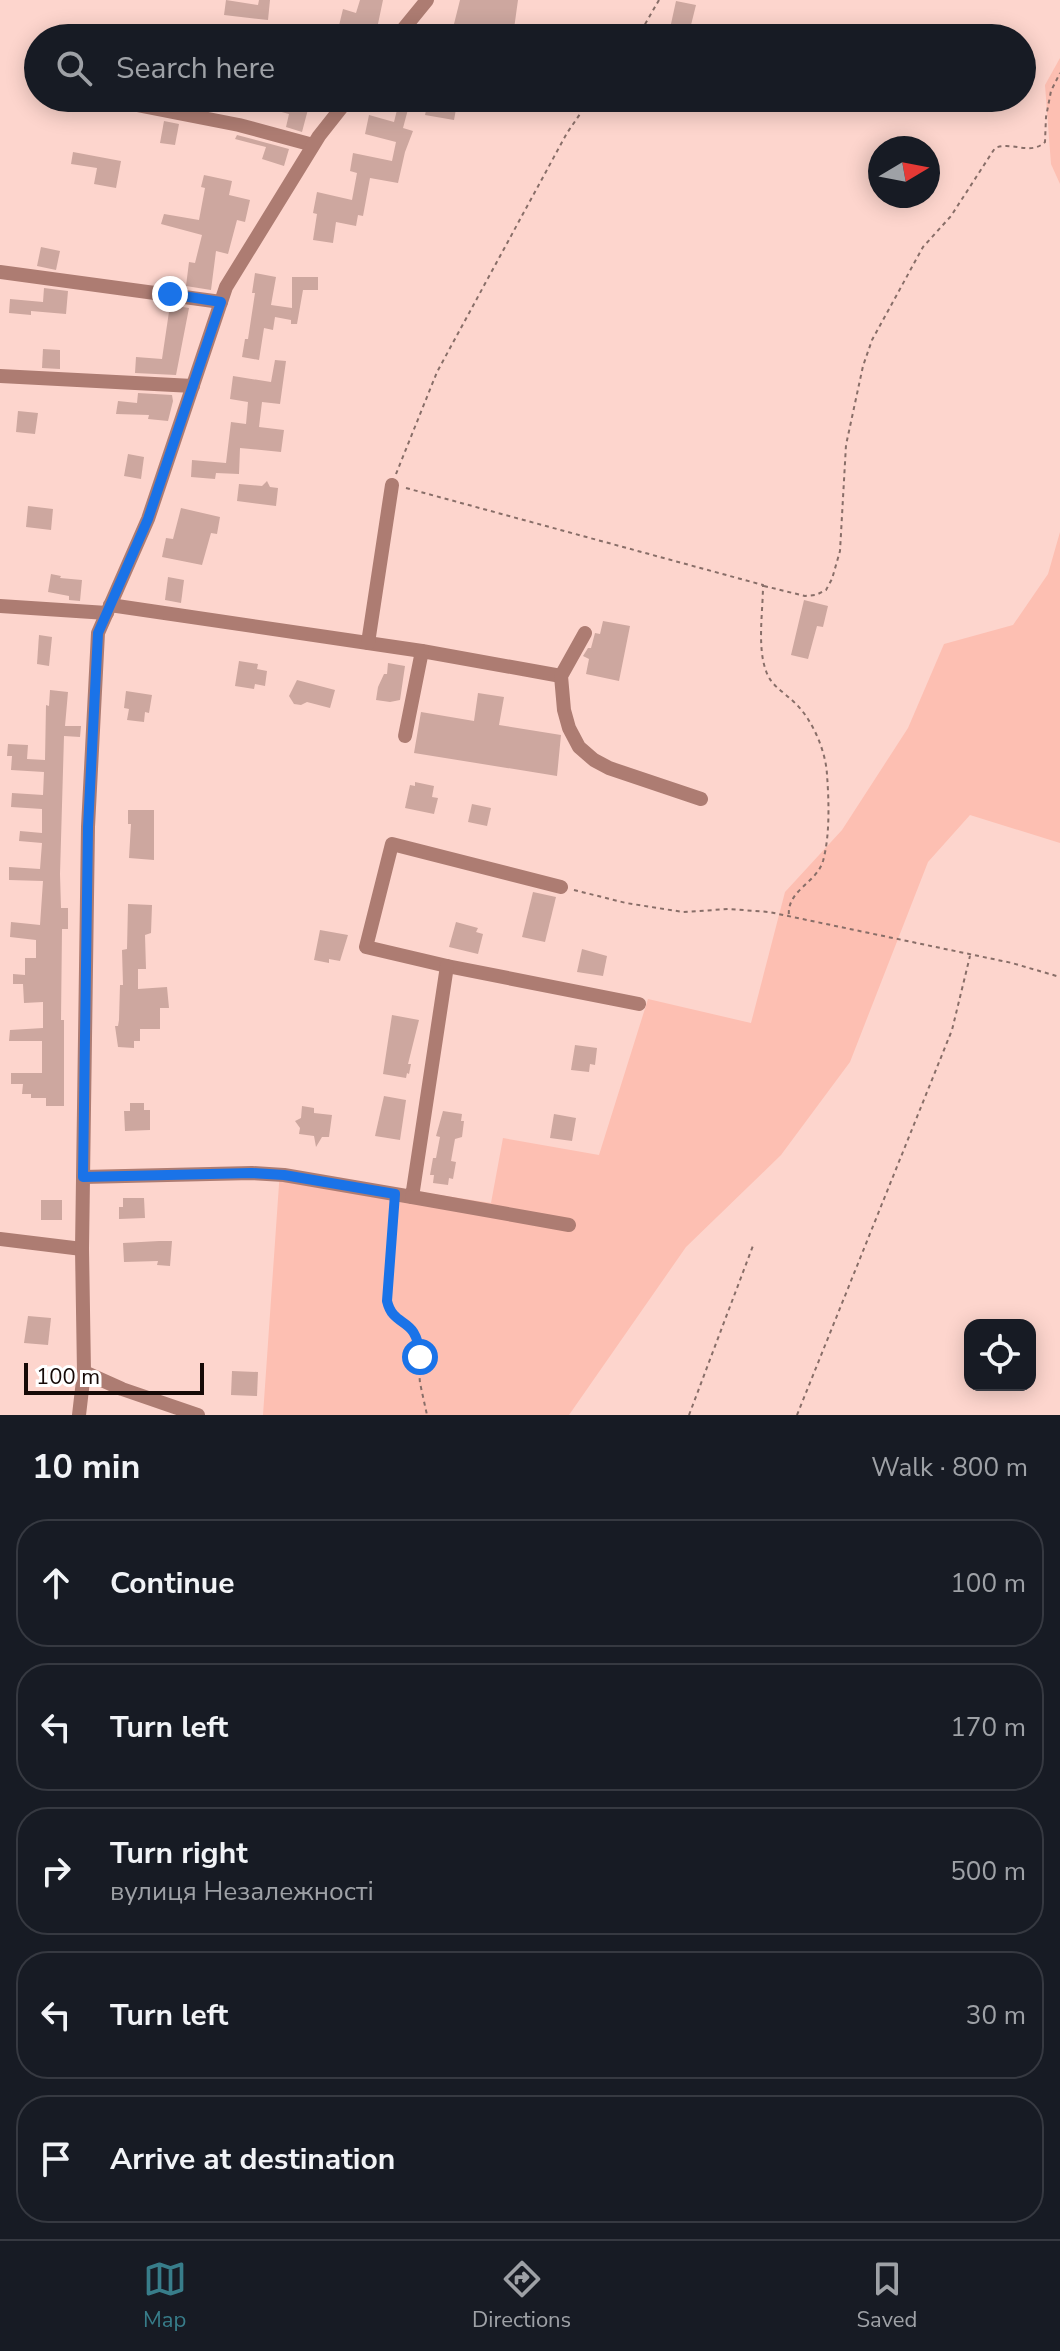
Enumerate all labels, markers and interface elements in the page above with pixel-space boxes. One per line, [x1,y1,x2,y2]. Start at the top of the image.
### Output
search box [24,24,1036,112]
icon: search [52,46,96,90]
text: Search here [116,48,275,89]
north arrow [868,136,940,208]
route end [152,276,188,312]
map controls [964,1319,1036,1391]
button: locate [964,1319,1036,1391]
route start [402,1339,438,1375]
scale bar [24,1359,204,1395]
text: 100 m [36,1362,100,1392]
text: 10 min [32,1444,140,1490]
text: Walk · 800 m [871,1450,1028,1485]
icon: ahead [34,1561,78,1605]
text: Continue [110,1563,235,1604]
text: 100 m [950,1566,1026,1601]
icon: left [34,1705,78,1749]
text: Turn left [110,1707,228,1748]
text: 170 m [950,1710,1026,1745]
text: Turn right [110,1833,248,1874]
icon: right [34,1849,78,1893]
text: 500 m [950,1854,1026,1889]
text: вулиця Незалежності [110,1874,374,1909]
icon: left [34,1993,78,2037]
text: Turn left [110,1995,228,2036]
text: 30 m [966,1998,1026,2033]
icon: arrive [34,2137,78,2181]
text: Arrive at destination [110,2139,395,2180]
tab: Map [143,2257,187,2335]
tab: Directions [472,2257,571,2335]
tab: Saved [857,2257,917,2335]

